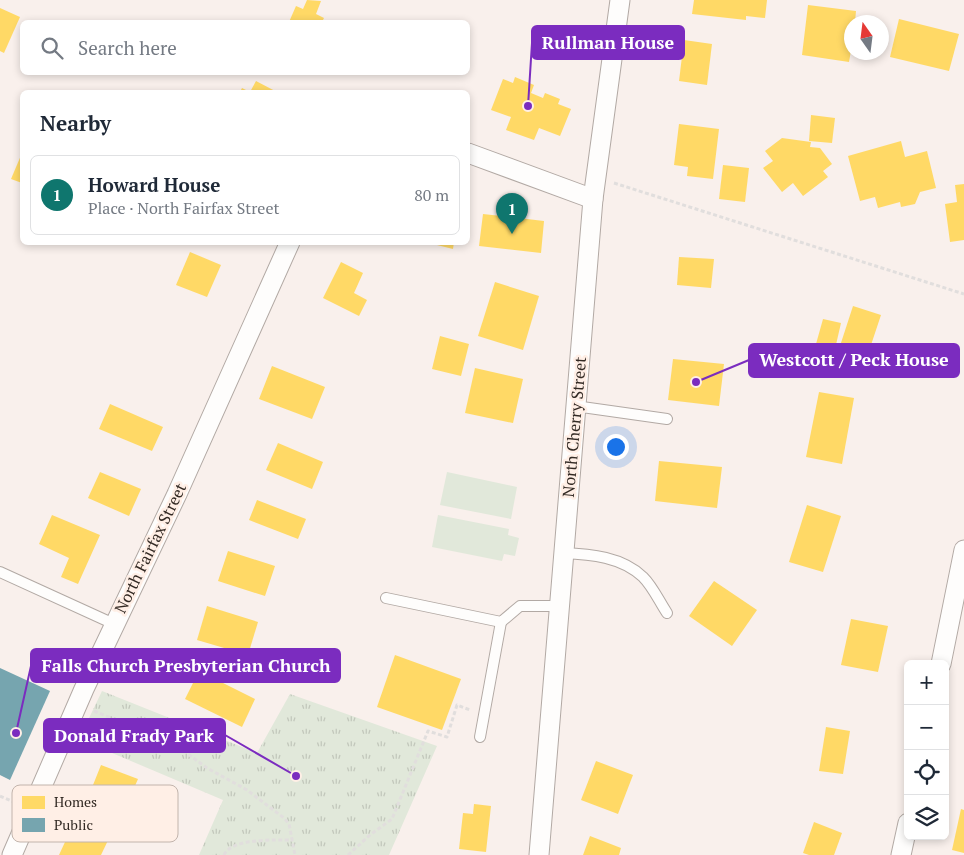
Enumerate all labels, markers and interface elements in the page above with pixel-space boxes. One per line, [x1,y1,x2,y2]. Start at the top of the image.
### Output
north arrow [844,15,889,60]
search box [20,20,470,75]
callout: Rullman House [532,26,684,59]
text: Rullman House [542,30,674,54]
icon: search [38,34,66,62]
text: Search here [78,35,177,60]
text: Nearby [40,109,111,137]
text: Howard House [88,172,220,197]
text: 1 [52,184,62,206]
text: 80 m [414,184,449,206]
pin: 1 [496,193,528,234]
text: Place · North Fairfax Street [88,197,279,219]
callout: Westcott / Peck House [749,344,959,377]
text: Westcott / Peck House [759,347,949,371]
street label: North Cherry Street [557,356,591,498]
your location [603,434,629,460]
street label: North Fairfax Street [109,479,191,617]
callout: Falls Church Presbyterian Church [31,649,340,682]
text: Falls Church Presbyterian Church [41,653,331,677]
map controls [904,660,949,840]
button: + [904,660,949,705]
button: − [904,705,949,750]
callout: Donald Frady Park [44,719,225,752]
text: Donald Frady Park [54,723,215,747]
button: locate [904,750,949,795]
legend [12,785,178,842]
text: Homes [54,792,97,811]
button: layers [904,795,949,840]
text: Public [54,815,93,834]

